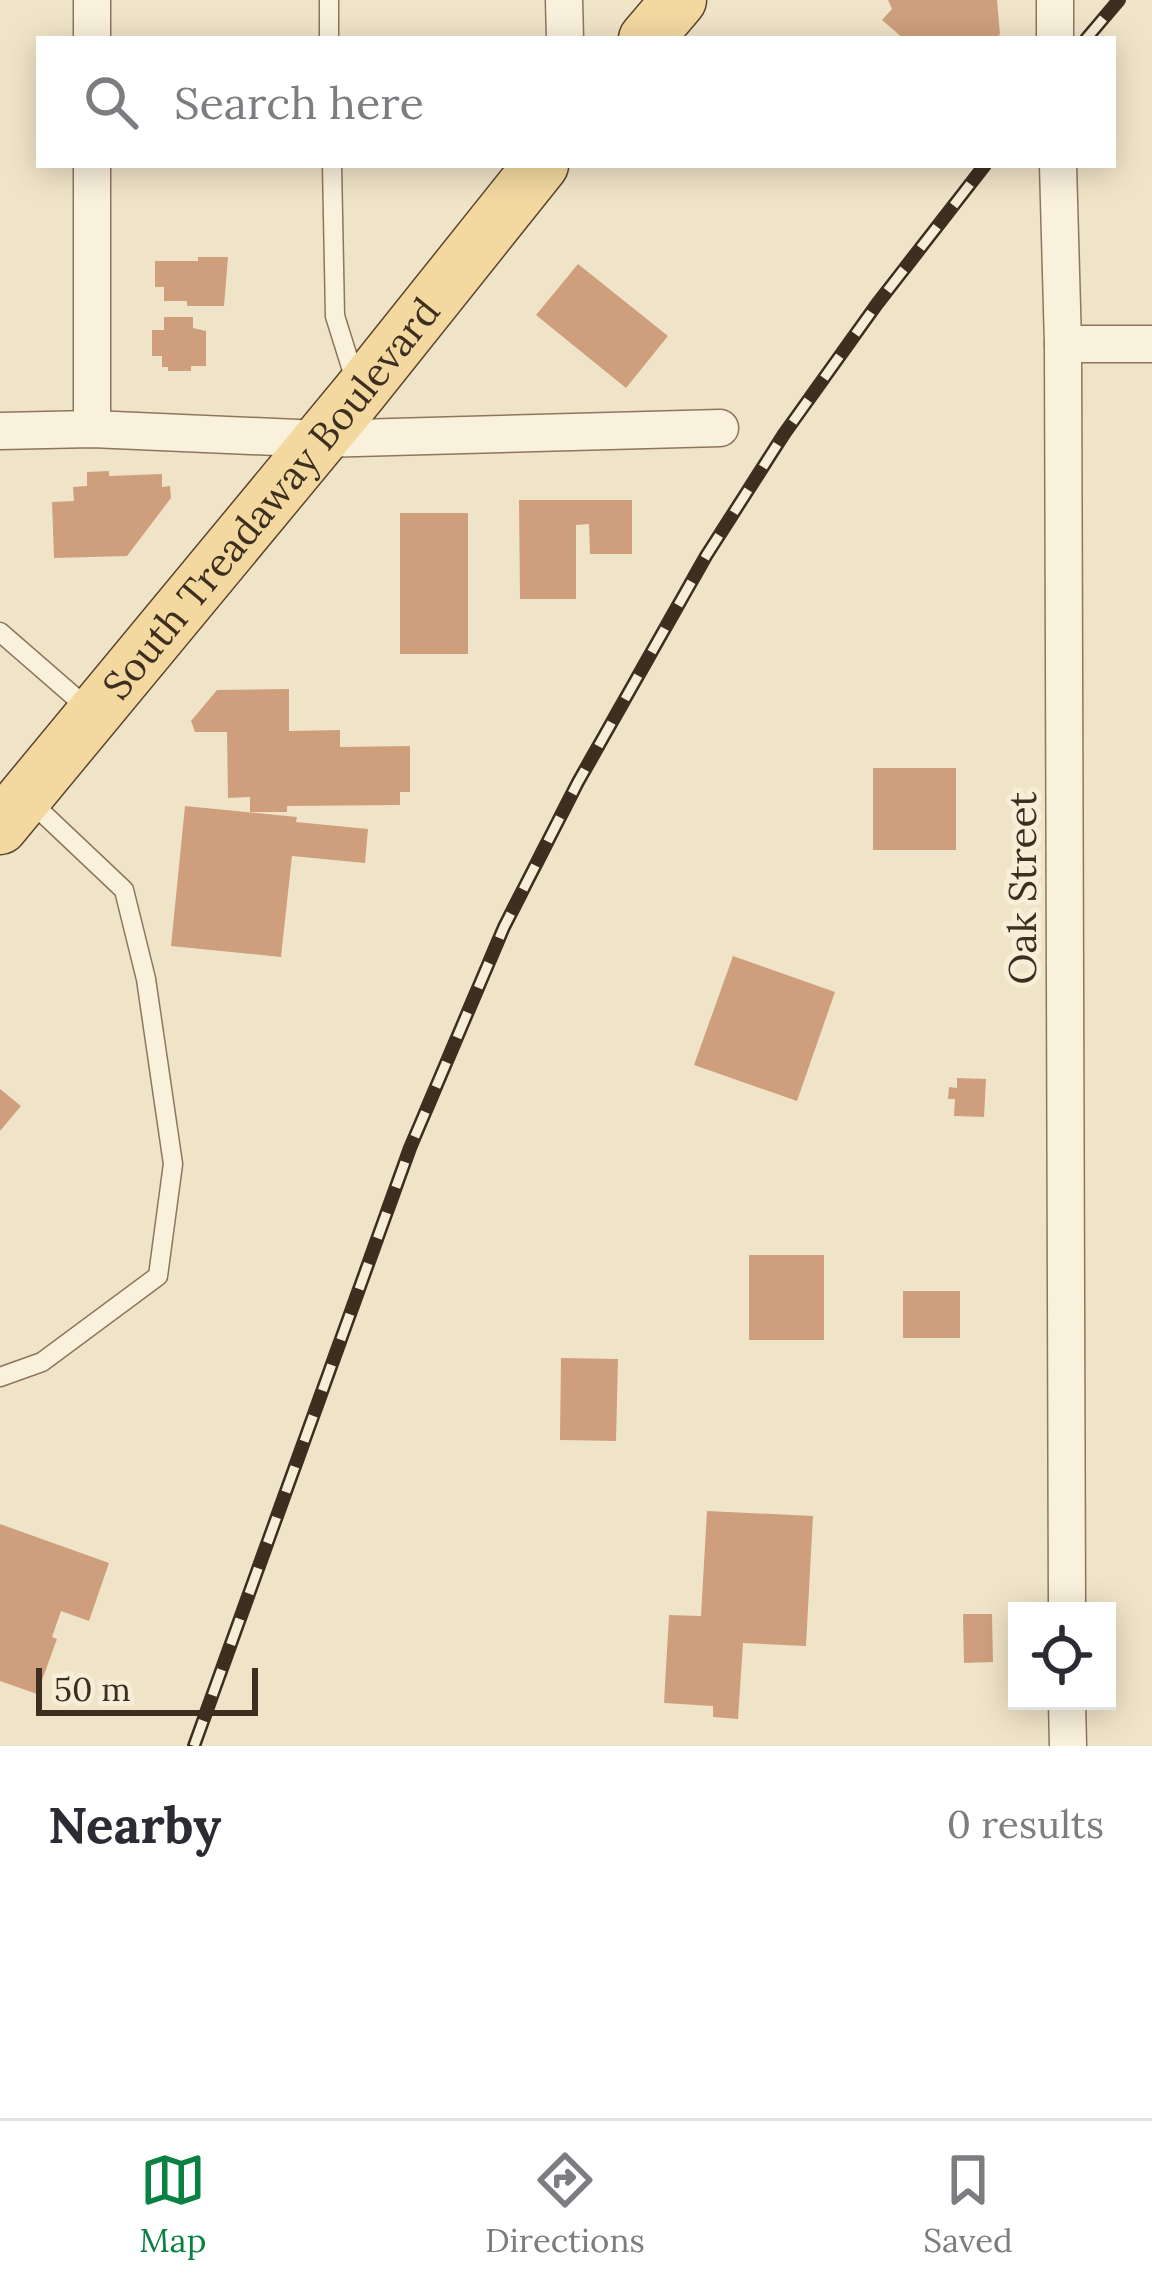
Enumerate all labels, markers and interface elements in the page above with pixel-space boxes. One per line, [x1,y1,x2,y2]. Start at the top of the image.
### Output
search box [36,36,1116,168]
icon: search [78,69,144,135]
text: Search here [174,74,424,131]
street label: South Treadaway Boulevard [91,287,450,709]
street label: Oak Street [997,792,1047,984]
map controls [1008,1602,1116,1710]
button: locate [1008,1602,1116,1710]
scale bar [36,1662,258,1715]
text: 50 m [54,1668,131,1710]
text: Nearby [48,1792,221,1857]
text: 0 results [947,1799,1104,1849]
tab: Map [139,2147,206,2261]
tab: Directions [485,2147,645,2261]
tab: Saved [923,2147,1013,2261]

